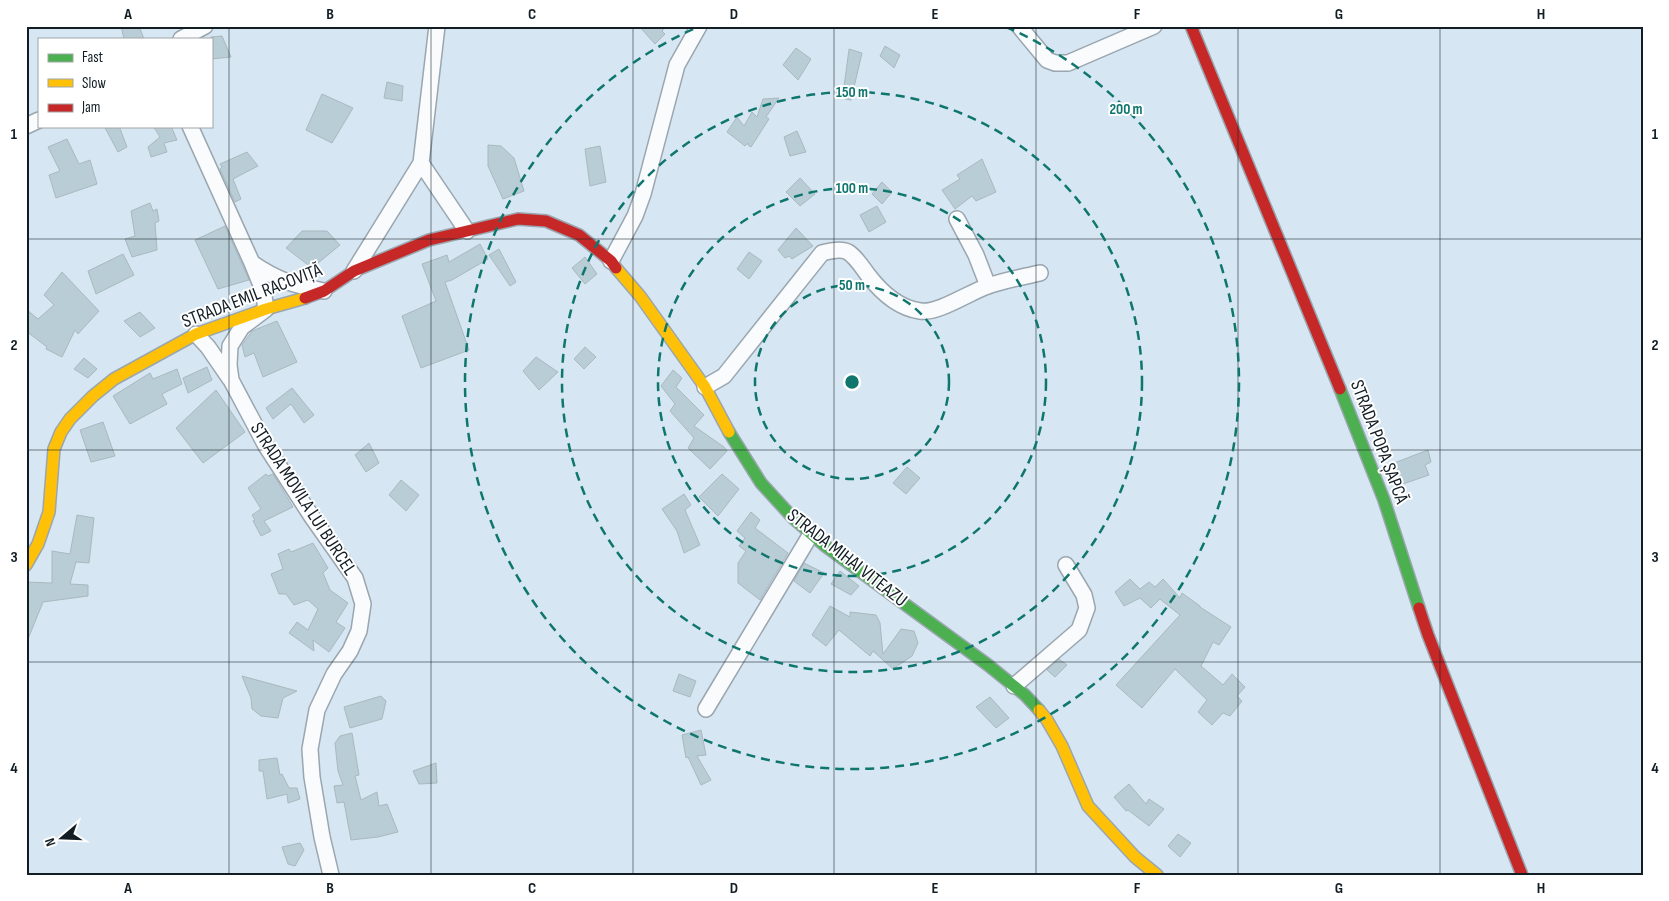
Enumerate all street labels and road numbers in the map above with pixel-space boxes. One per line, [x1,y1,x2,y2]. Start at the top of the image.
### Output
street label: STRADA EMIL RACOVIȚĂ [179,258,326,333]
street label: STRADA POPA ȘAPCĂ [1345,377,1413,508]
street label: STRADA MOVILA LUI BURCEL [245,418,361,580]
street label: STRADA MIHAI VITEAZU [782,504,912,612]

